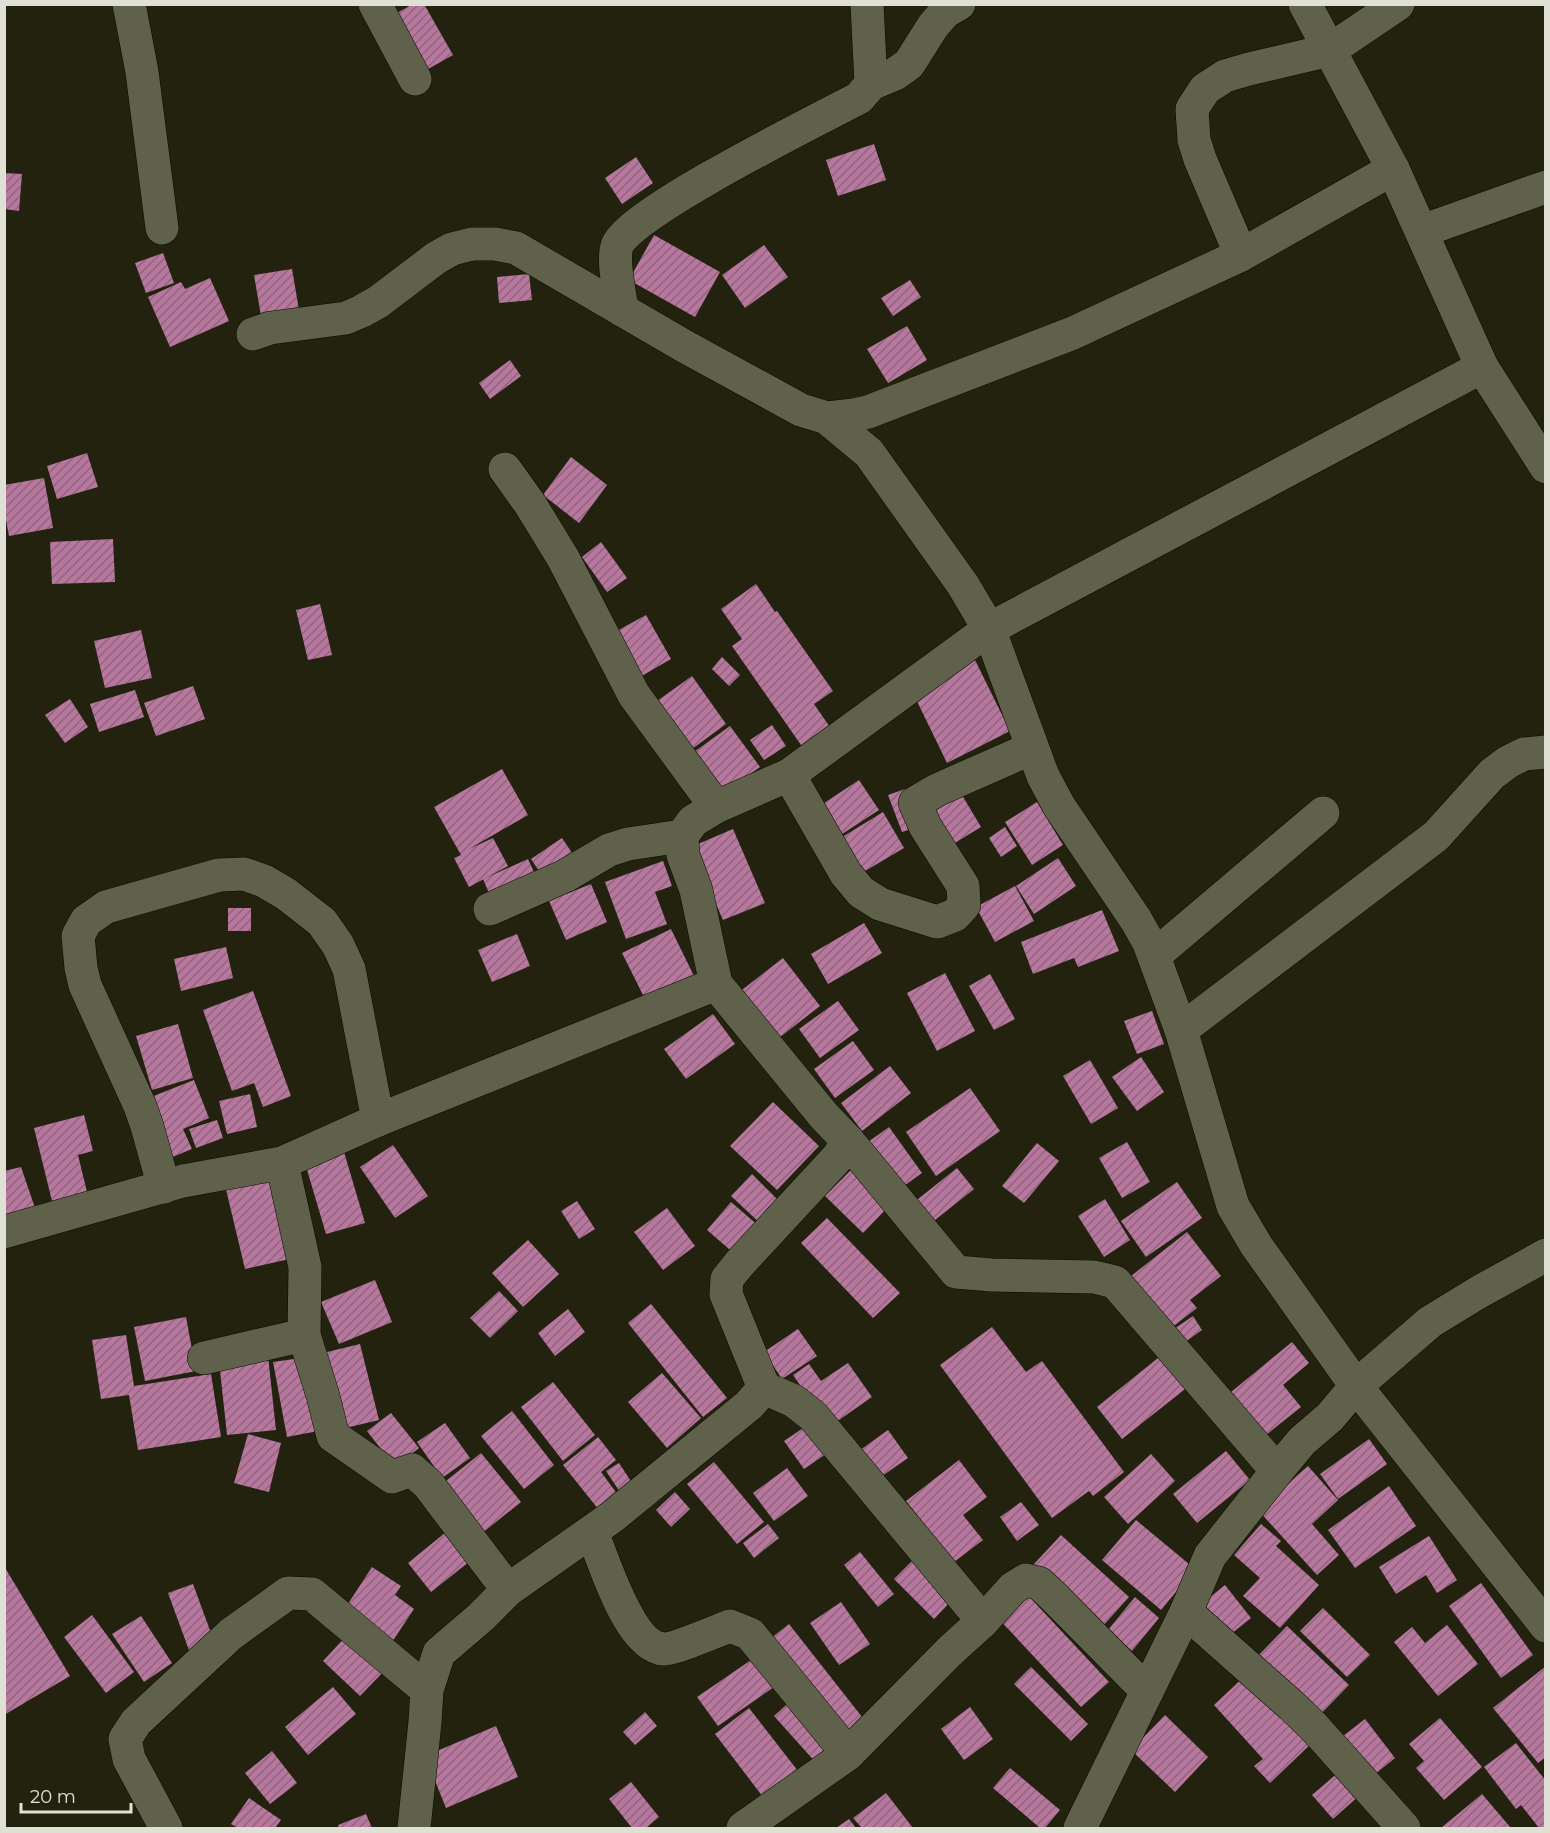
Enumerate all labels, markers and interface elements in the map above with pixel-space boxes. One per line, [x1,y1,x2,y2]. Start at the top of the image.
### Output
scale bar [21,1776,130,1814]
text: 20 m [30,1786,76,1808]

